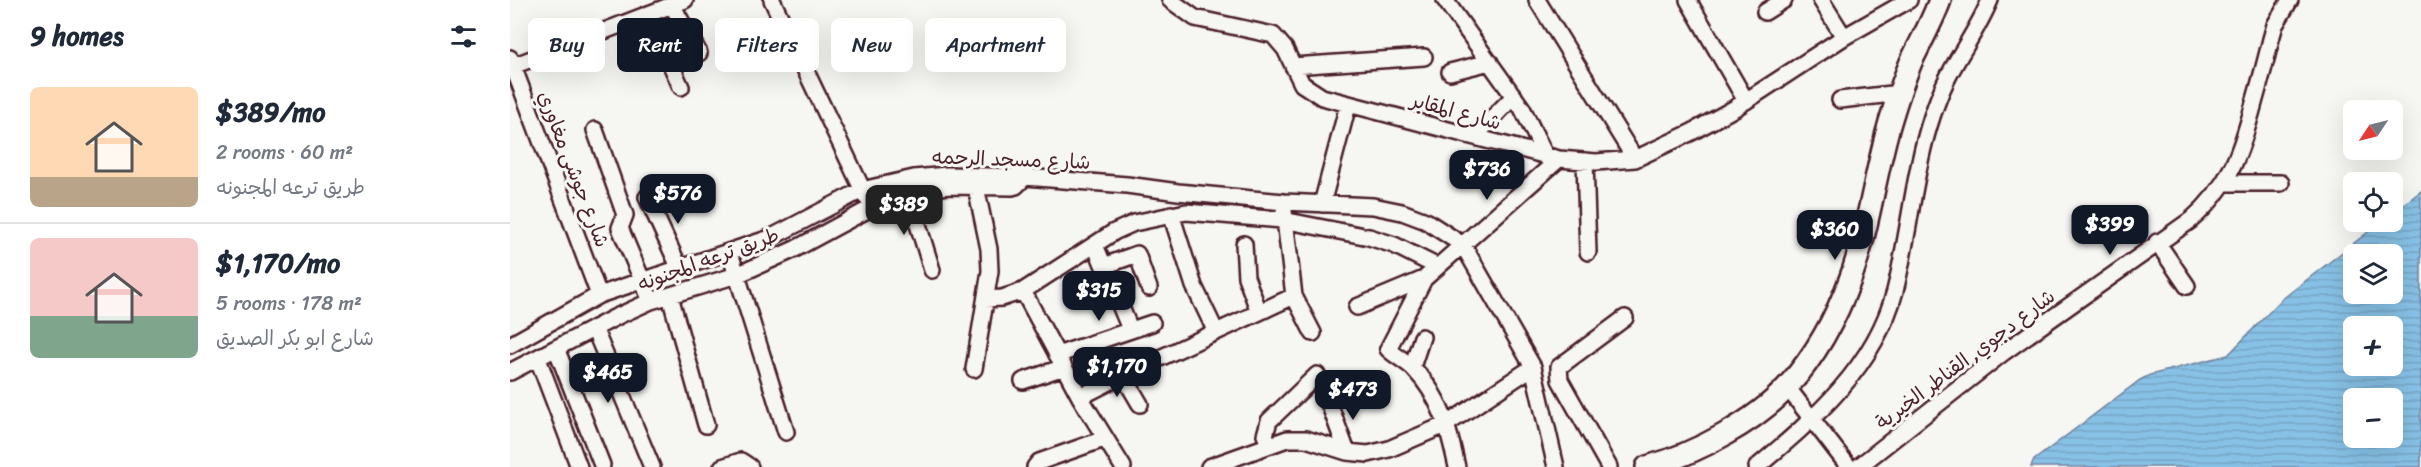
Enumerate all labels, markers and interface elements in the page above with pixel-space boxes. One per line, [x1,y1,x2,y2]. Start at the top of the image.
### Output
text: 9 homes [30,13,124,59]
chip: Buy [528,18,605,72]
chip: Rent [617,18,703,72]
chip: Filters [715,18,819,72]
chip: New [831,18,913,72]
chip: Apartment [925,18,1066,72]
icon: filters [447,20,480,53]
street label: شارع المقابر [1405,82,1505,140]
street label: شارع جوشى مغاوري [528,86,620,253]
text: $389/mo [216,89,326,135]
north arrow [2343,100,2403,160]
map controls [2343,100,2403,448]
icon: home [78,111,150,183]
text: 2 rooms · 60 m² [216,135,353,170]
street label: شارع مسجد الرحمه [931,139,1091,180]
pin: $736 [1451,150,1523,201]
text: $736 [1463,152,1511,187]
text: طريق ترعه المجنونه [216,170,365,205]
button: locate [2343,172,2403,232]
pin: $576 [642,174,714,225]
text: $576 [654,176,702,211]
pin: $389 [868,185,940,236]
text: $389 [880,187,928,222]
pin: $399 [2074,205,2146,256]
text: $399 [2086,207,2135,242]
pin: $360 [1799,210,1871,261]
text: $360 [1811,212,1859,247]
street label: طريق ترعه المجنونه [632,218,784,301]
text: $1,170/mo [216,240,340,286]
button: layers [2343,244,2403,304]
icon: home [78,262,150,334]
pin: $315 [1063,271,1135,322]
text: $315 [1076,273,1122,308]
street label: شارع دجوي, القناطر الخيرية [1868,280,2063,439]
text: 5 rooms · 178 m² [216,286,362,321]
button: + [2343,316,2403,376]
text: شارع ابو بكر الصديق [216,321,374,356]
pin: $1,170 [1068,347,1166,398]
text: $1,170 [1087,349,1147,384]
pin: $465 [572,353,644,404]
text: $465 [583,355,633,390]
pin: $473 [1317,370,1389,421]
text: $473 [1329,372,1377,407]
button: − [2343,388,2403,448]

